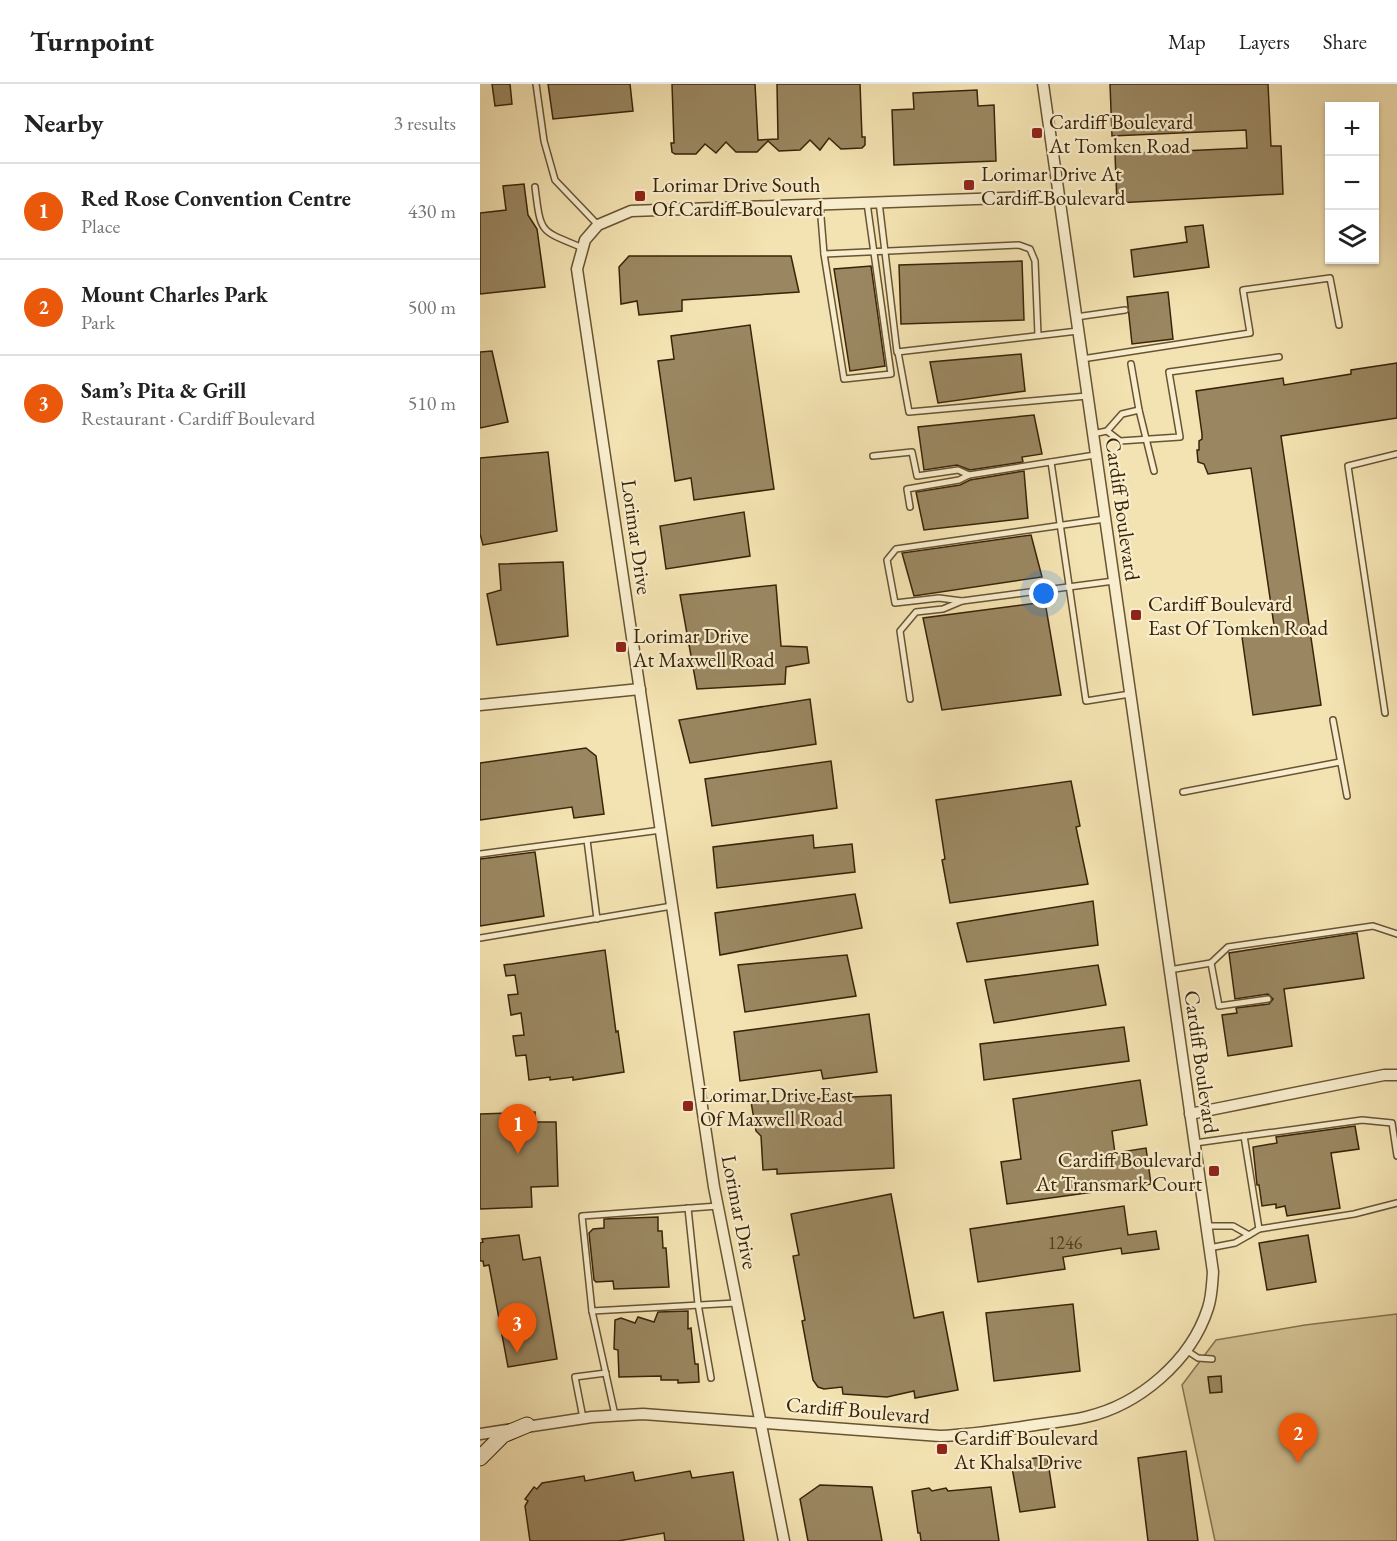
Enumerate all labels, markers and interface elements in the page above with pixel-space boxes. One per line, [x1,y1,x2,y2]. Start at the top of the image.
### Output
text: Turnpoint [30,23,154,59]
text: Map [1168,28,1206,55]
text: Layers [1239,28,1290,55]
text: Share [1323,28,1367,55]
map controls [1325,102,1379,264]
button: + [1325,102,1379,156]
text: Nearby [24,106,104,140]
place label: Cardiff Boulevard At Tomken Road [1048,108,1194,159]
text: 3 results [393,110,456,136]
marker: Cardiff Boulevard At Tomken Road [1030,126,1044,140]
button: − [1325,156,1379,210]
place label: Lorimar Drive At Cardiff Boulevard [981,160,1126,211]
place label: Lorimar Drive South Of Cardiff Boulevard [652,171,824,222]
marker: Lorimar Drive At Cardiff Boulevard [962,178,976,192]
text: Red Rose Convention Centre [81,184,351,213]
marker: Lorimar Drive South Of Cardiff Boulevard [633,189,647,203]
text: 1 [38,198,49,224]
text: 430 m [408,198,456,224]
button: layers [1325,210,1379,264]
text: Place [81,213,120,239]
text: Mount Charles Park [81,280,268,309]
text: 2 [38,294,49,320]
text: 500 m [408,294,456,320]
text: Park [81,309,115,335]
text: Sam’s Pita & Grill [81,376,246,405]
text: 3 [38,390,49,416]
text: 510 m [408,390,456,416]
text: Restaurant · Cardiff Boulevard [81,405,315,431]
street label: Cardiff Boulevard [1100,436,1146,583]
street label: Lorimar Drive [616,478,658,596]
your location [1029,579,1058,608]
place label: Cardiff Boulevard East Of Tomken Road [1148,590,1328,641]
marker: Cardiff Boulevard East Of Tomken Road [1129,608,1143,622]
place label: Lorimar Drive At Maxwell Road [632,622,775,673]
marker: Lorimar Drive At Maxwell Road [614,640,628,654]
street label: Cardiff Boulevard [1179,989,1225,1136]
place label: Lorimar Drive East Of Maxwell Road [700,1081,853,1132]
marker: Lorimar Drive East Of Maxwell Road [681,1099,695,1113]
pin: 1 [498,1104,537,1154]
place label: Cardiff Boulevard At Transmark Court [1035,1146,1202,1197]
street label: Lorimar Drive [716,1153,764,1271]
marker: Cardiff Boulevard At Transmark Court [1207,1164,1221,1178]
house number: 1246 [1048,1231,1083,1254]
pin: 3 [498,1304,537,1353]
street label: Cardiff Boulevard [785,1390,931,1430]
pin: 2 [1278,1414,1318,1463]
place label: Cardiff Boulevard At Khalsa Drive [953,1424,1099,1475]
marker: Cardiff Boulevard At Khalsa Drive [935,1442,949,1456]

